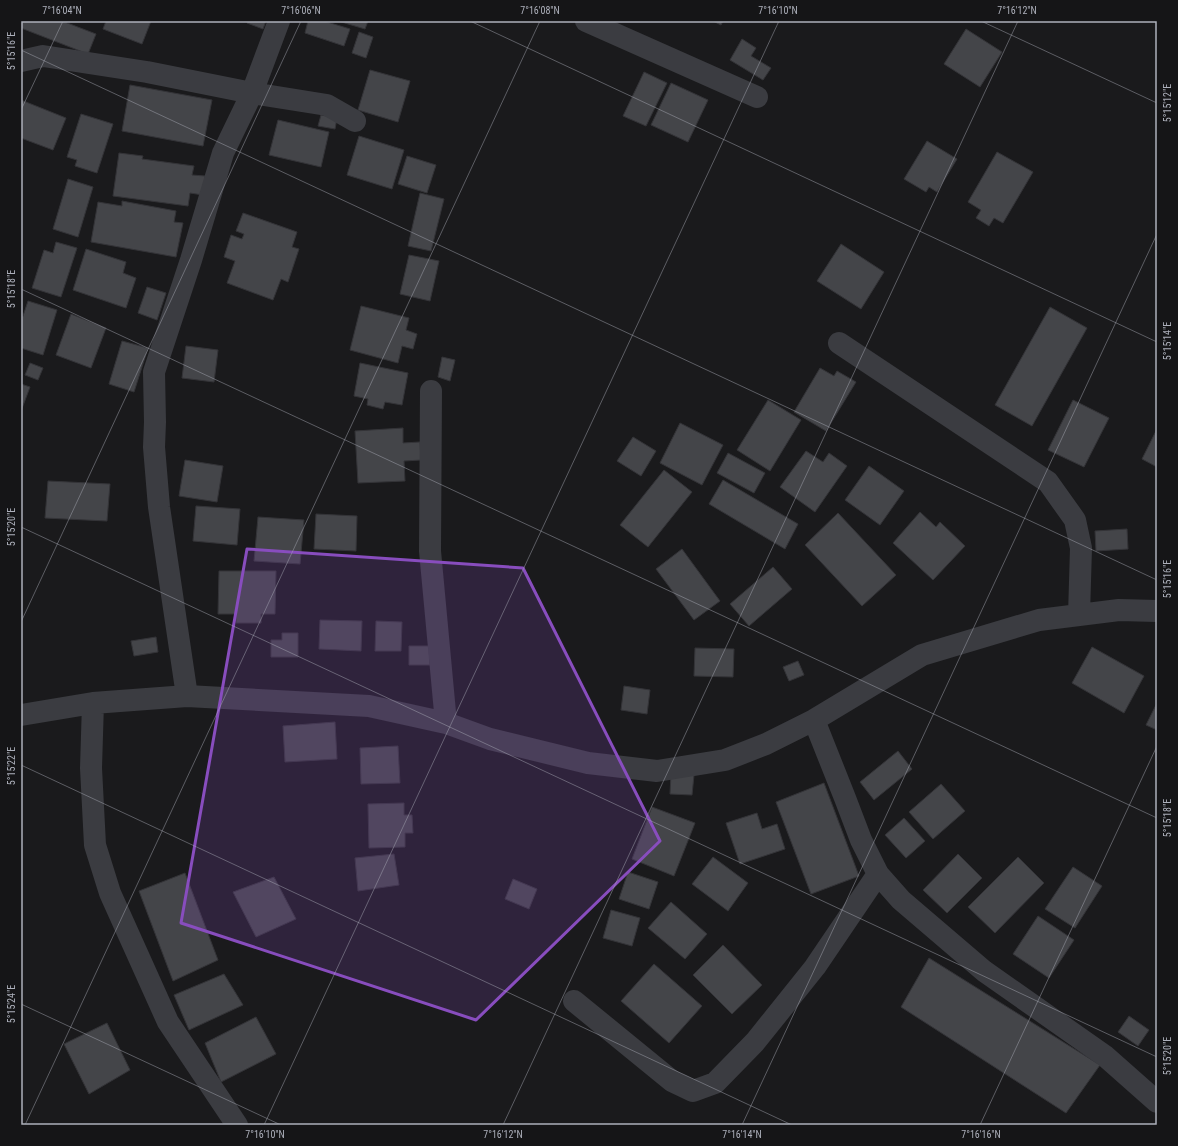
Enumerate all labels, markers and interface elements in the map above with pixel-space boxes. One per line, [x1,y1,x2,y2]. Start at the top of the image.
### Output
text: 7°16'04"N [42,5,82,16]
text: 7°16'06"N [281,5,321,16]
text: 7°16'08"N [520,5,560,16]
text: 7°16'10"N [758,5,798,16]
text: 7°16'12"N [997,5,1037,16]
text: 5°15'16"E [6,32,17,70]
text: 5°15'12"E [1162,84,1173,122]
text: 5°15'18"E [6,270,17,308]
text: 5°15'14"E [1162,322,1173,360]
text: 5°15'20"E [6,508,17,546]
text: 5°15'16"E [1162,560,1173,598]
text: 5°15'22"E [6,747,17,785]
text: 5°15'18"E [1162,799,1173,837]
text: 5°15'24"E [6,985,17,1023]
text: 5°15'20"E [1162,1037,1173,1075]
text: 7°16'10"N [245,1129,285,1140]
text: 7°16'12"N [483,1129,523,1140]
text: 7°16'14"N [722,1129,762,1140]
text: 7°16'16"N [961,1129,1001,1140]

